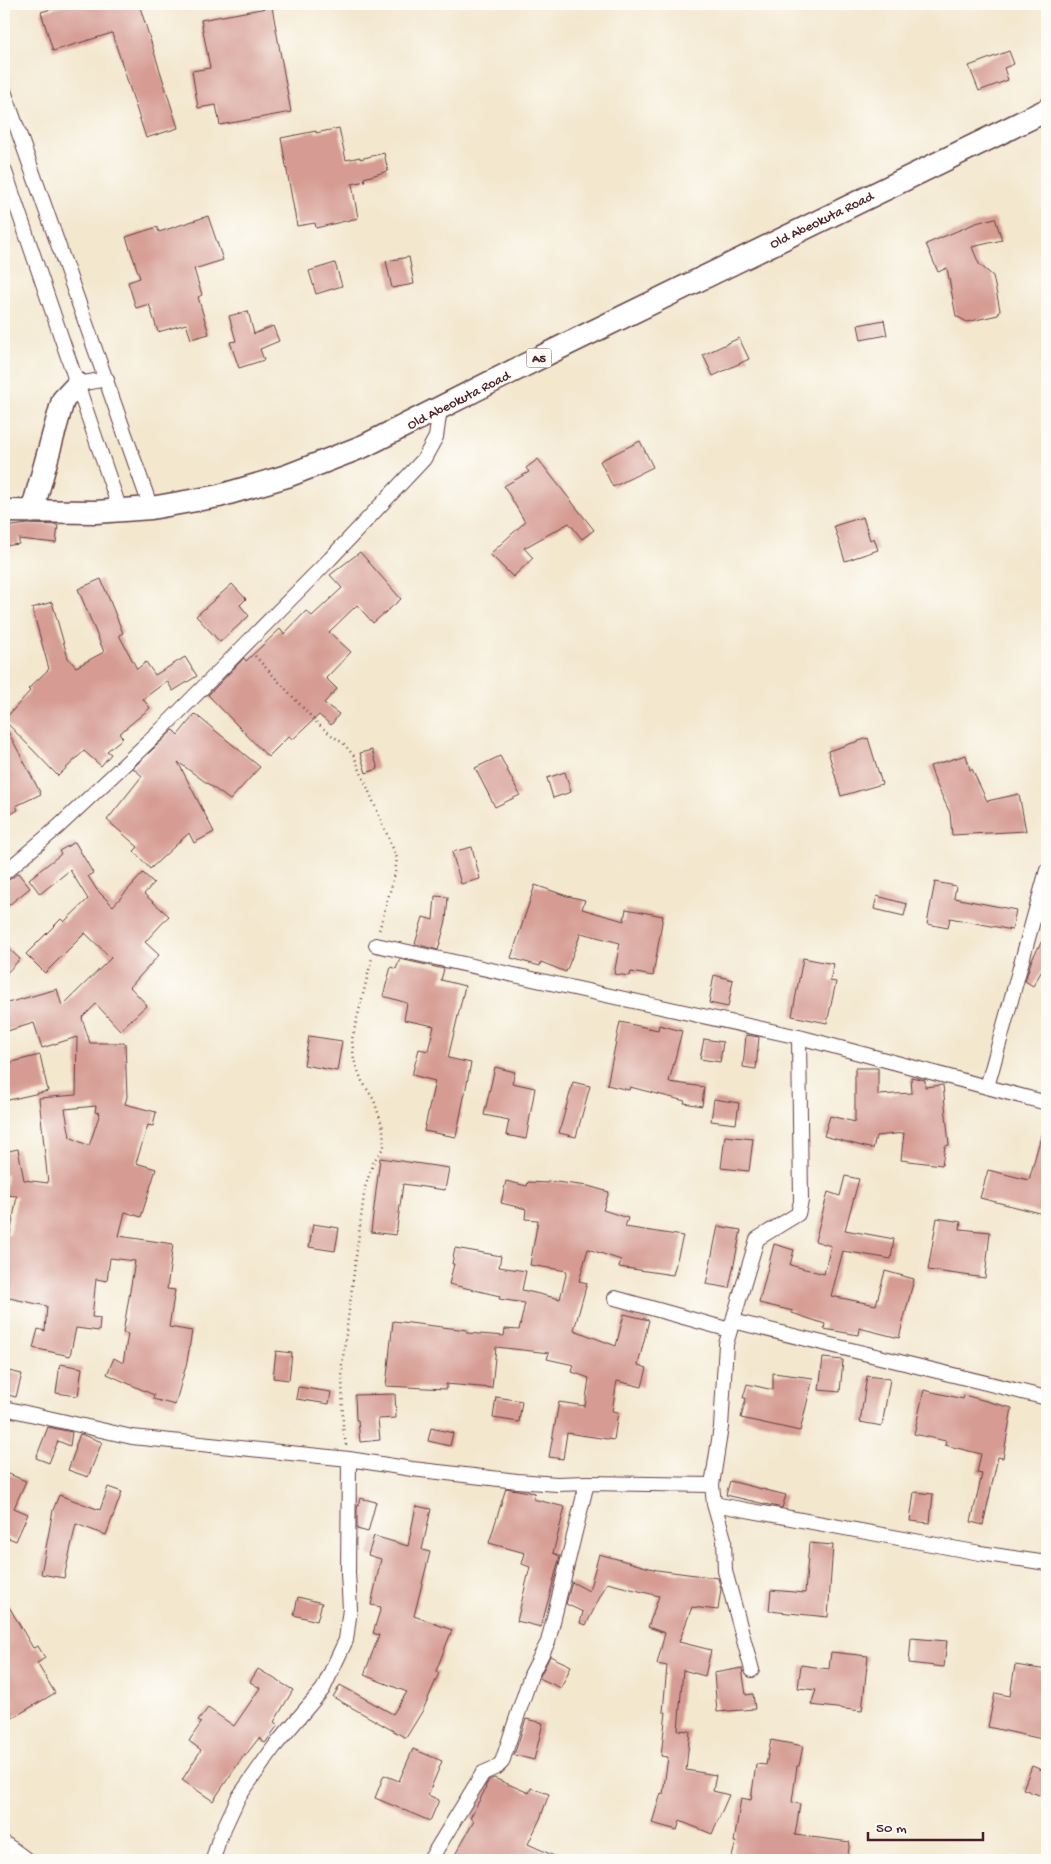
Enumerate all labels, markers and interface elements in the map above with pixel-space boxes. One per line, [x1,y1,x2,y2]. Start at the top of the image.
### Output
street label: Old Abeokuta Road [767,188,878,254]
road number: A5 [526,348,552,368]
street label: Old Abeokuta Road [405,367,515,435]
scale bar [868,1809,984,1841]
text: 50 m [876,1820,907,1838]

